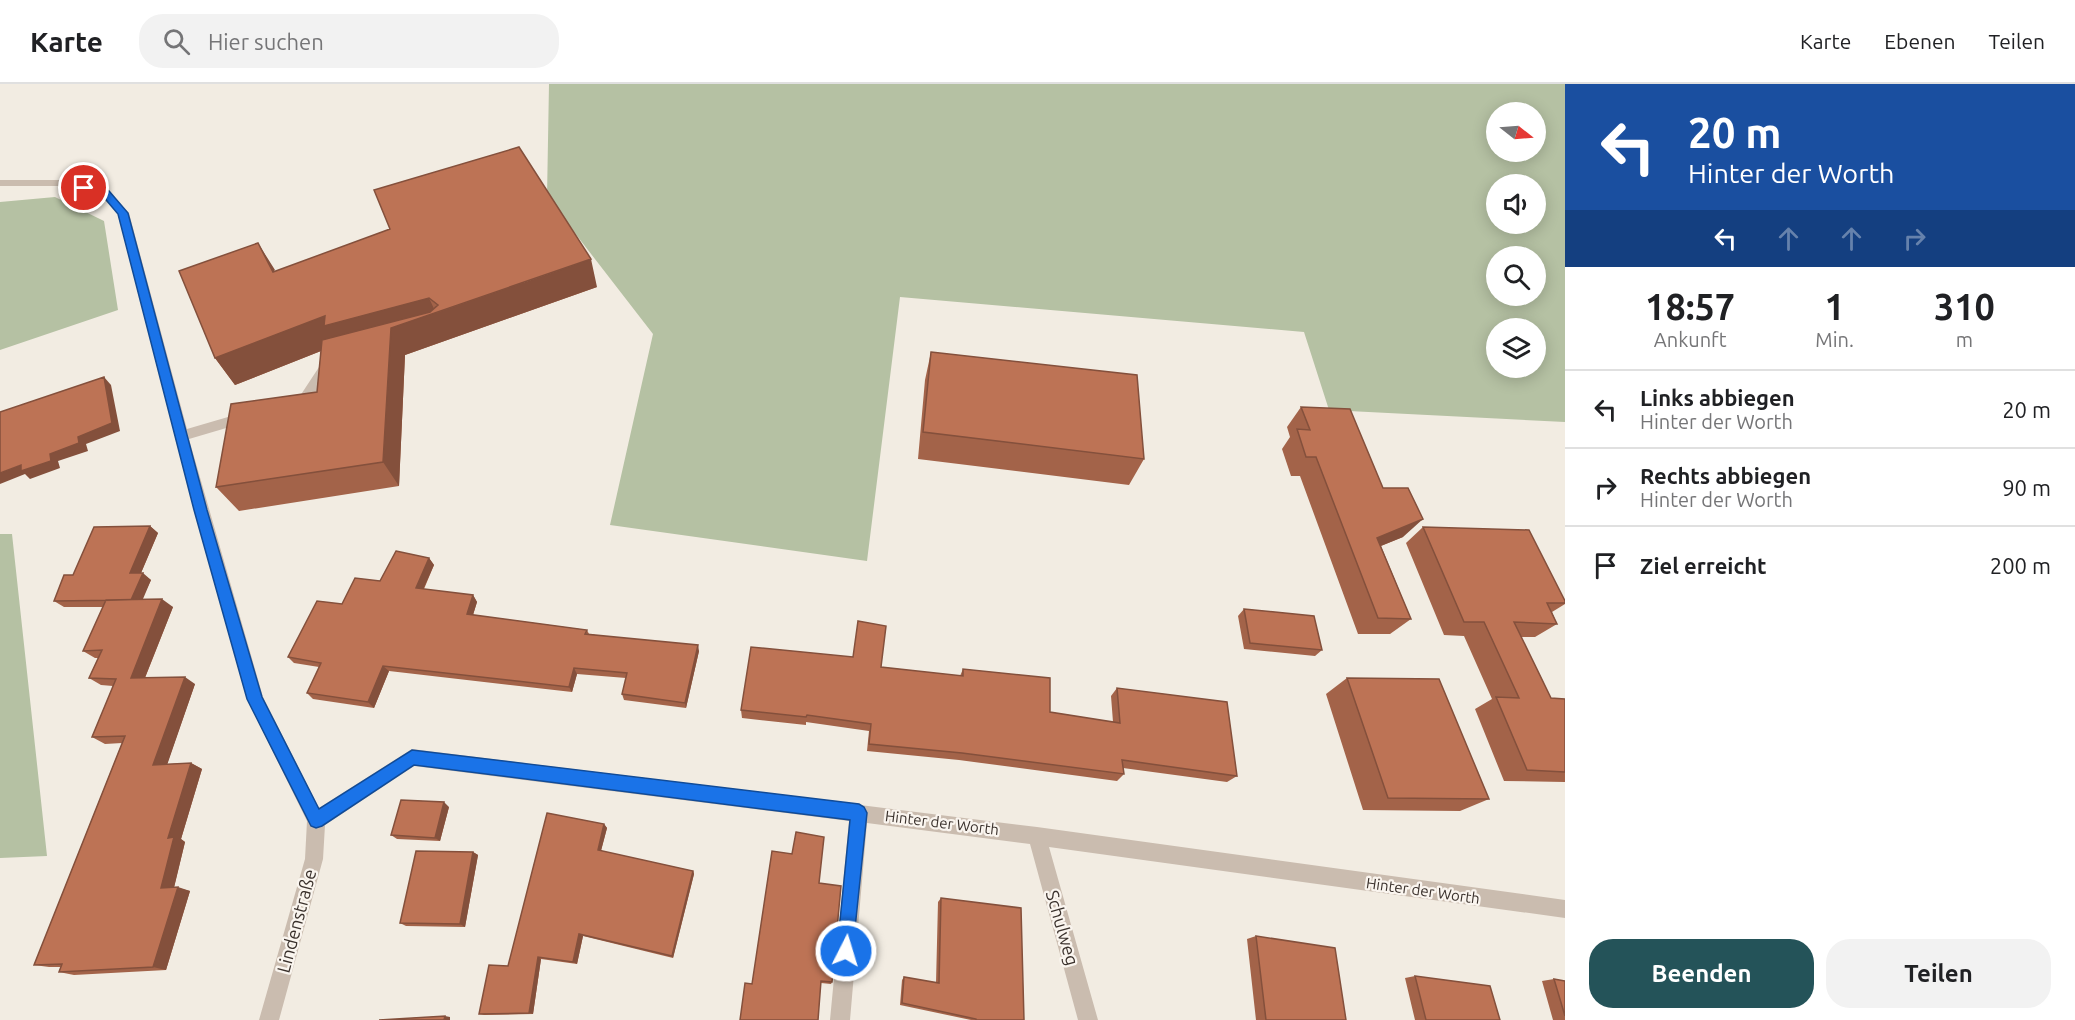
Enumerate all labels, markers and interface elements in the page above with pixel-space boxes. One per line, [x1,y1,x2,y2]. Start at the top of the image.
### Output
search box [139,14,559,68]
icon: search [160,25,193,58]
text: Karte [30,26,103,57]
text: Hier suchen [208,29,324,54]
text: Karte [1800,29,1851,53]
text: Ebenen [1884,29,1956,53]
text: Teilen [1989,29,2045,53]
north arrow [1486,102,1546,162]
map controls [1486,102,1546,378]
icon: left [1589,108,1667,186]
text: 20 m [1688,109,1782,156]
text: Hinter der Worth [1688,158,1894,188]
pin [58,162,109,213]
icon: arrive [67,171,100,204]
button: sound [1486,174,1546,234]
icon: left [1709,222,1742,255]
icon: ahead [1772,222,1805,255]
icon: ahead [1835,222,1868,255]
icon: right [1898,222,1931,255]
button: search [1486,246,1546,306]
text: 18:57 [1645,286,1735,327]
text: 1 [1824,286,1845,327]
text: 310 [1934,286,1995,327]
button: layers [1486,318,1546,378]
text: Ankunft [1654,328,1727,351]
text: Min. [1815,328,1854,351]
text: m [1956,328,1973,351]
text: Links abbiegen [1640,385,1795,410]
icon: left [1589,393,1622,426]
text: 20 m [2002,397,2051,422]
text: Hinter der Worth [1640,410,1793,433]
text: Rechts abbiegen [1640,463,1811,488]
icon: right [1589,471,1622,504]
text: 90 m [2002,475,2051,500]
text: Hinter der Worth [1640,488,1793,511]
icon: arrive [1589,549,1622,582]
text: Ziel erreicht [1640,553,1767,578]
text: 200 m [1990,553,2051,578]
street label: Hinter der Worth [884,807,1000,838]
street label: Lindenstraße [273,867,319,975]
street label: Hinter der Worth [1365,874,1481,907]
street label: Schulweg [1043,888,1083,968]
position arrow [814,919,878,983]
button: Beenden [1589,939,1814,1008]
button: Teilen [1826,939,2051,1008]

